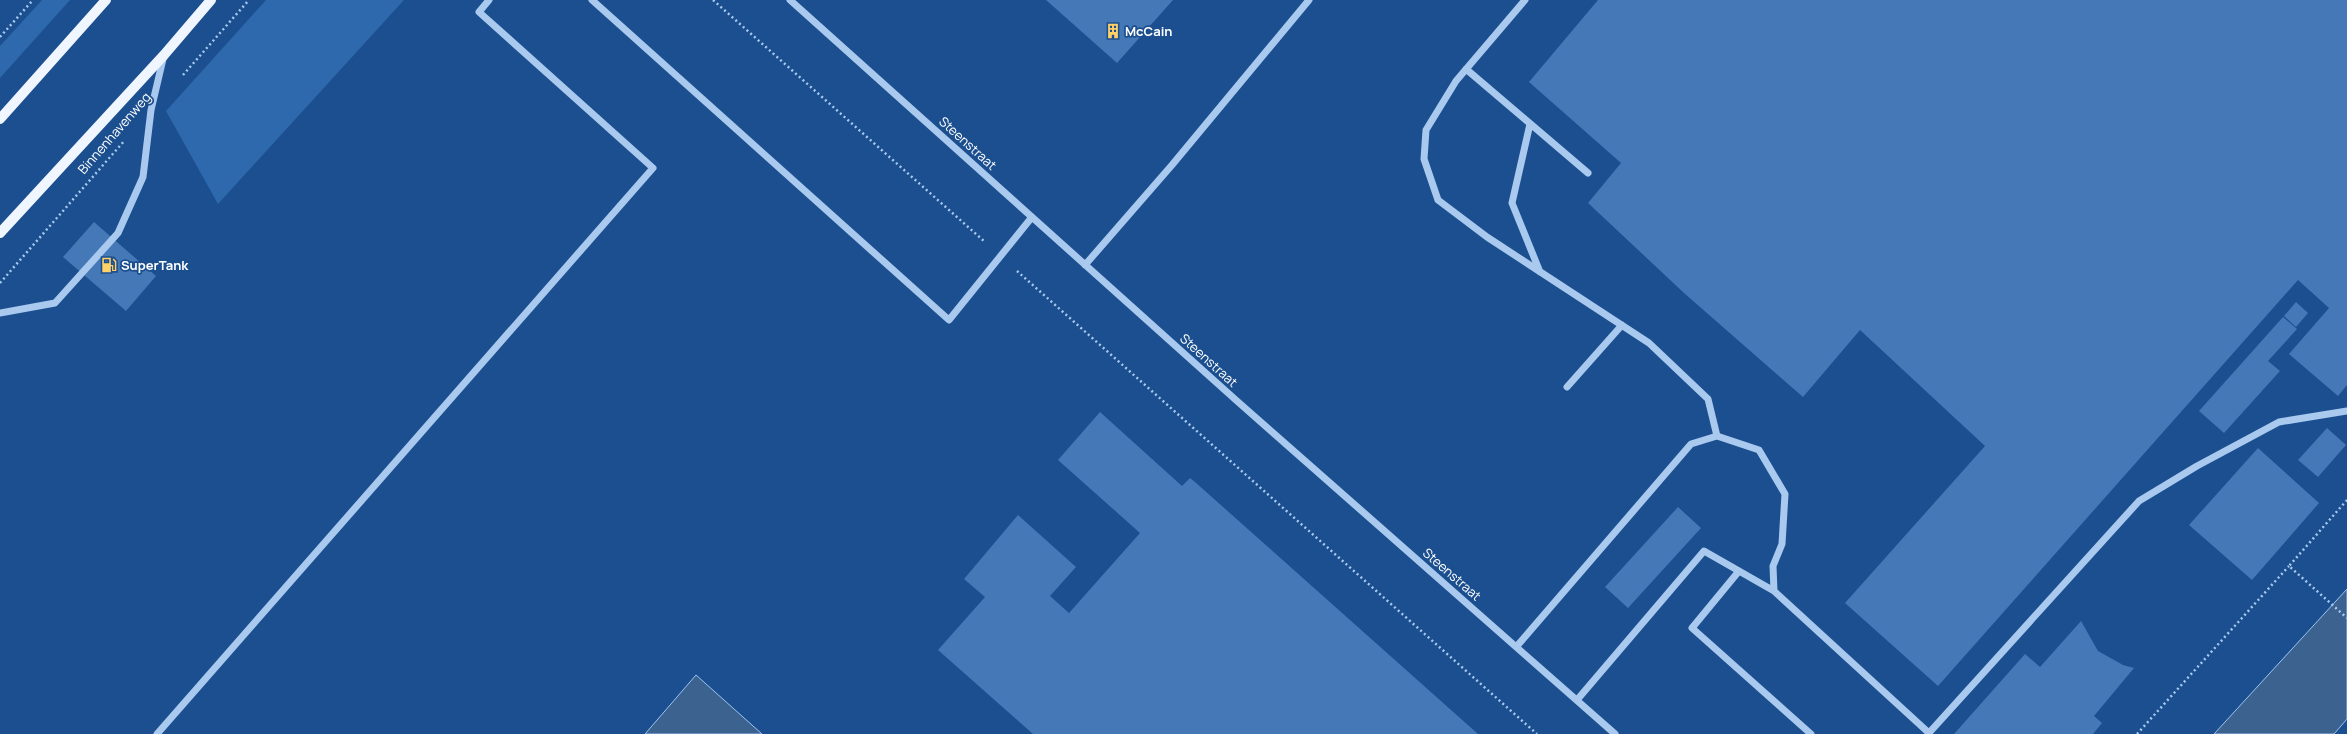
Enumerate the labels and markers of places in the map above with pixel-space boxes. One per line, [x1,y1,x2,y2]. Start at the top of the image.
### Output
building icon: McCain [1104,22,1122,40]
place label: McCain [1125,22,1172,40]
fuel station icon: SuperTank [100,256,118,274]
place label: SuperTank [121,256,189,274]

